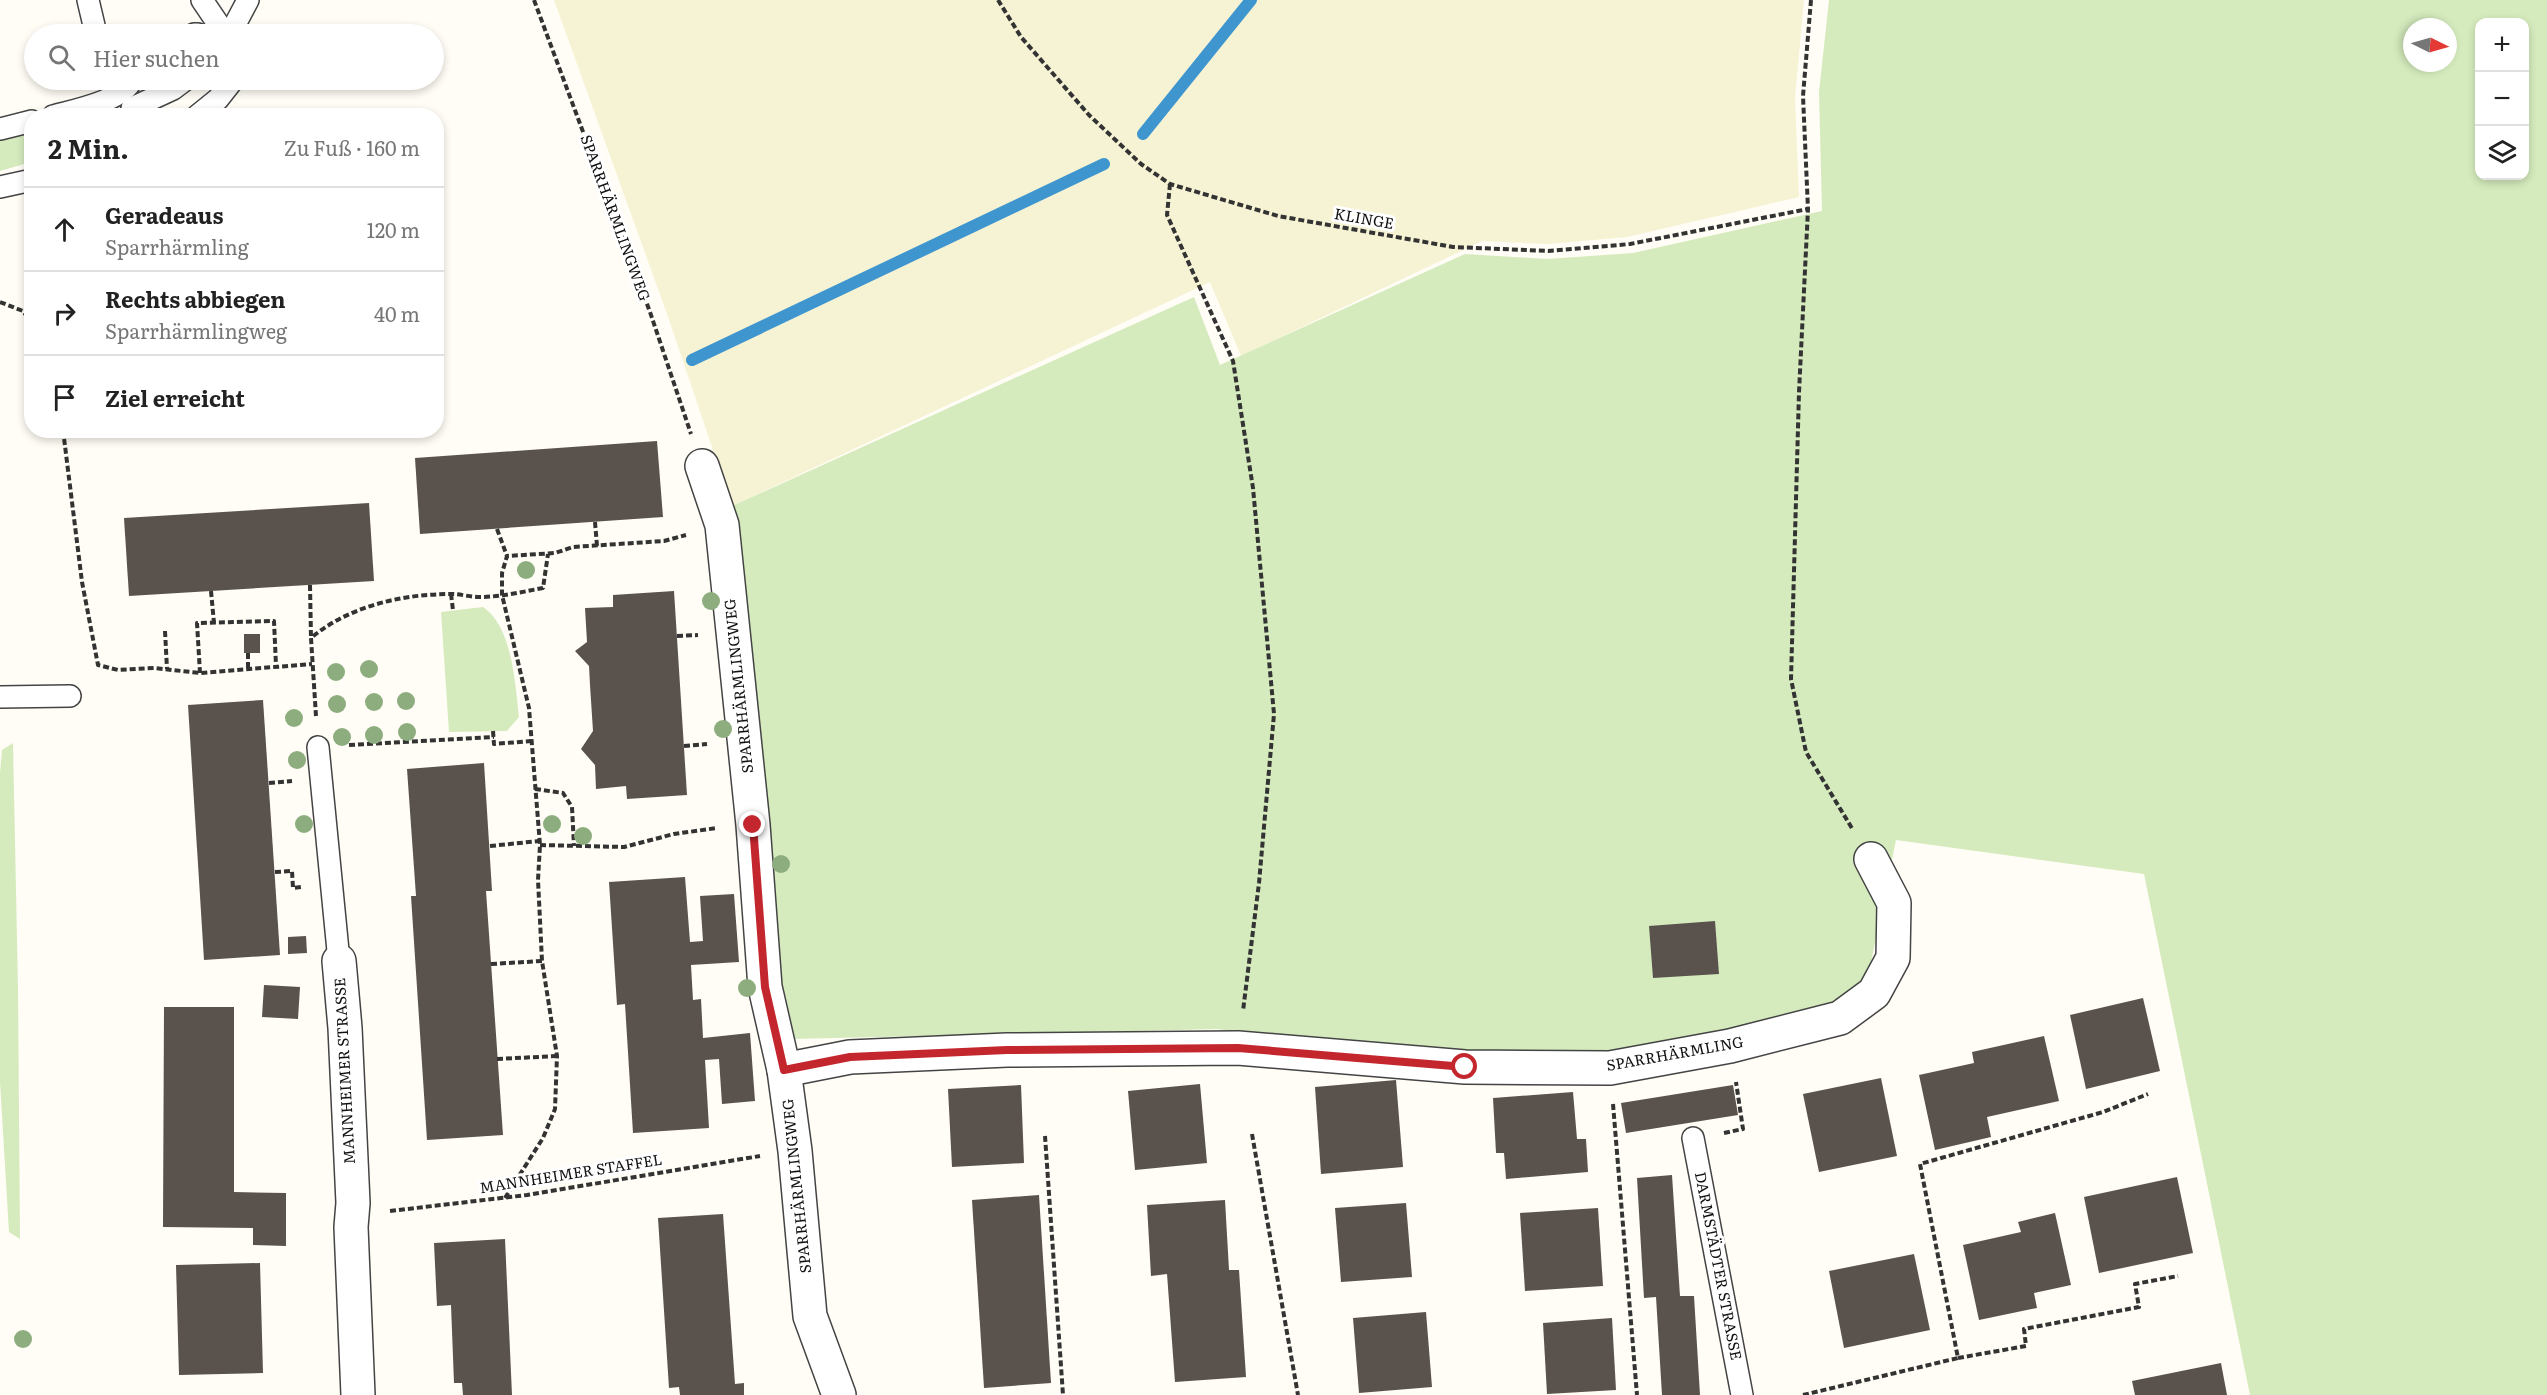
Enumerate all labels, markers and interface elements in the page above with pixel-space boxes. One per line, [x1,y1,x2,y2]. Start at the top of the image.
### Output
north arrow [2403,18,2457,72]
map controls [2475,18,2529,180]
button: + [2475,18,2529,72]
search box [24,24,444,90]
icon: search [45,41,78,74]
text: Hier suchen [93,41,220,74]
button: − [2475,72,2529,126]
button: layers [2475,126,2529,180]
text: 2 Min. [48,128,129,167]
street label: SPARRHÄRMLINGWEG [576,131,657,304]
text: Zu Fuß · 160 m [284,132,420,162]
text: Geradeaus [105,198,223,231]
street label: KLINGE [1333,201,1396,234]
icon: ahead [48,213,81,246]
text: 120 m [367,214,420,244]
text: Sparrhärmling [105,231,249,261]
text: Rechts abbiegen [105,282,285,315]
icon: right [48,297,81,330]
text: 40 m [374,298,420,328]
text: Sparrhärmlingweg [105,315,287,345]
icon: arrive [48,381,81,414]
text: Ziel erreicht [105,381,245,414]
street label: SPARRHÄRMLINGWEG [717,598,758,775]
route end [739,811,765,837]
street label: MANNHEIMER STRASSE [327,977,360,1165]
street label: SPARRHÄRMLING [1604,1029,1745,1076]
route start [1451,1053,1477,1079]
street label: SPARRHÄRMLINGWEG [775,1098,816,1275]
street label: MANNHEIMER STAFFEL [478,1147,664,1198]
street label: DARMSTÄDTER STRASSE [1690,1169,1749,1362]

